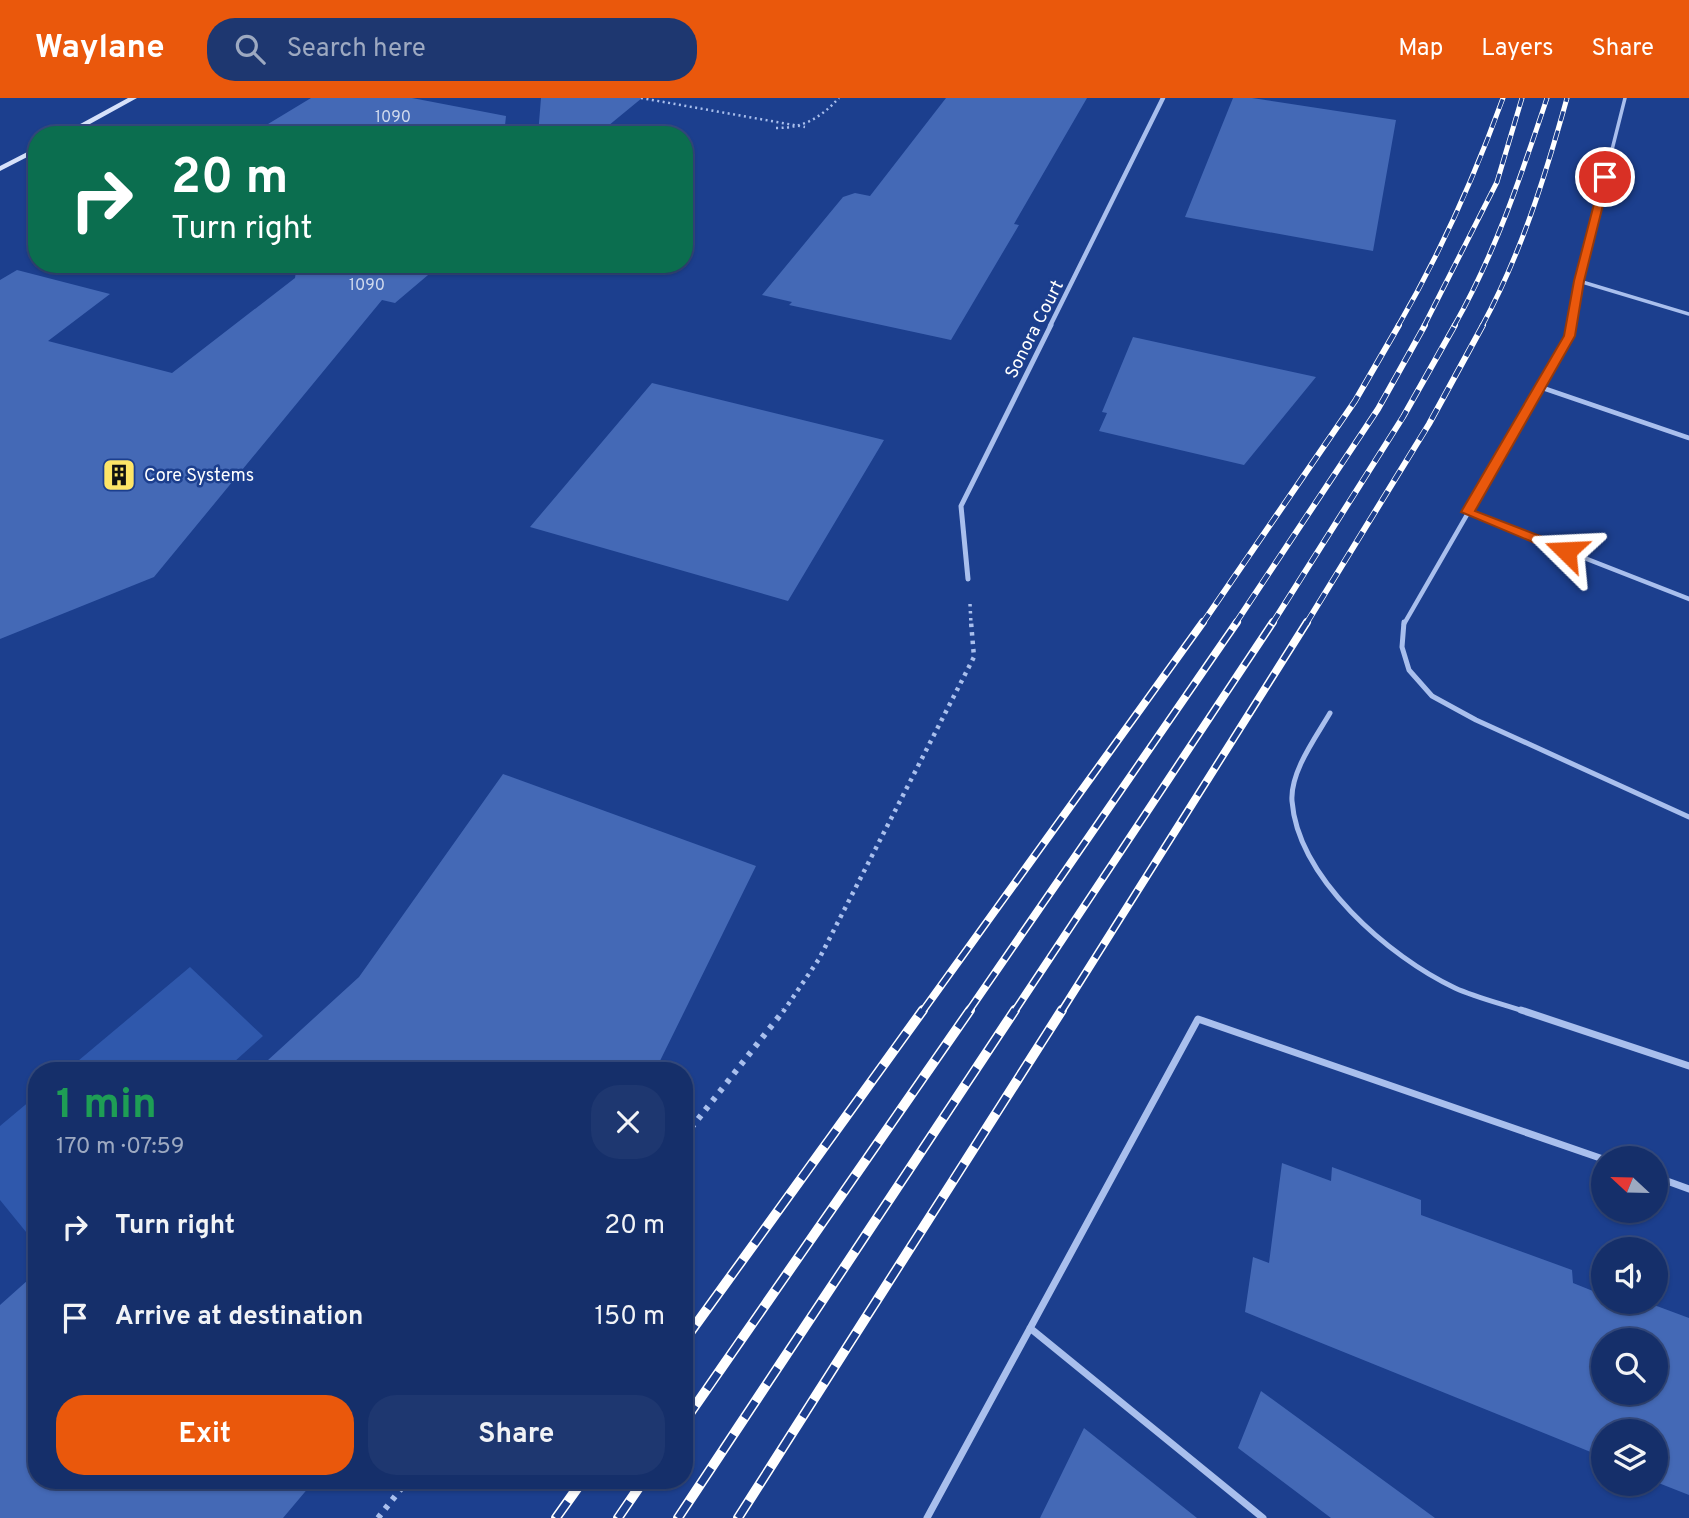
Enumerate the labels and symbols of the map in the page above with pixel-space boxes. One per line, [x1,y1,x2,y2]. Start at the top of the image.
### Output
house number: 1090 [375,108,411,128]
pin [1575,147,1635,207]
house number: 1090 [349,276,385,296]
street label: Sonora Court [1001,277,1070,383]
building icon: Core Systems [100,456,138,494]
place label: Core Systems [144,465,254,488]
position arrow [1529,514,1603,588]
north arrow [1591,1146,1668,1223]

